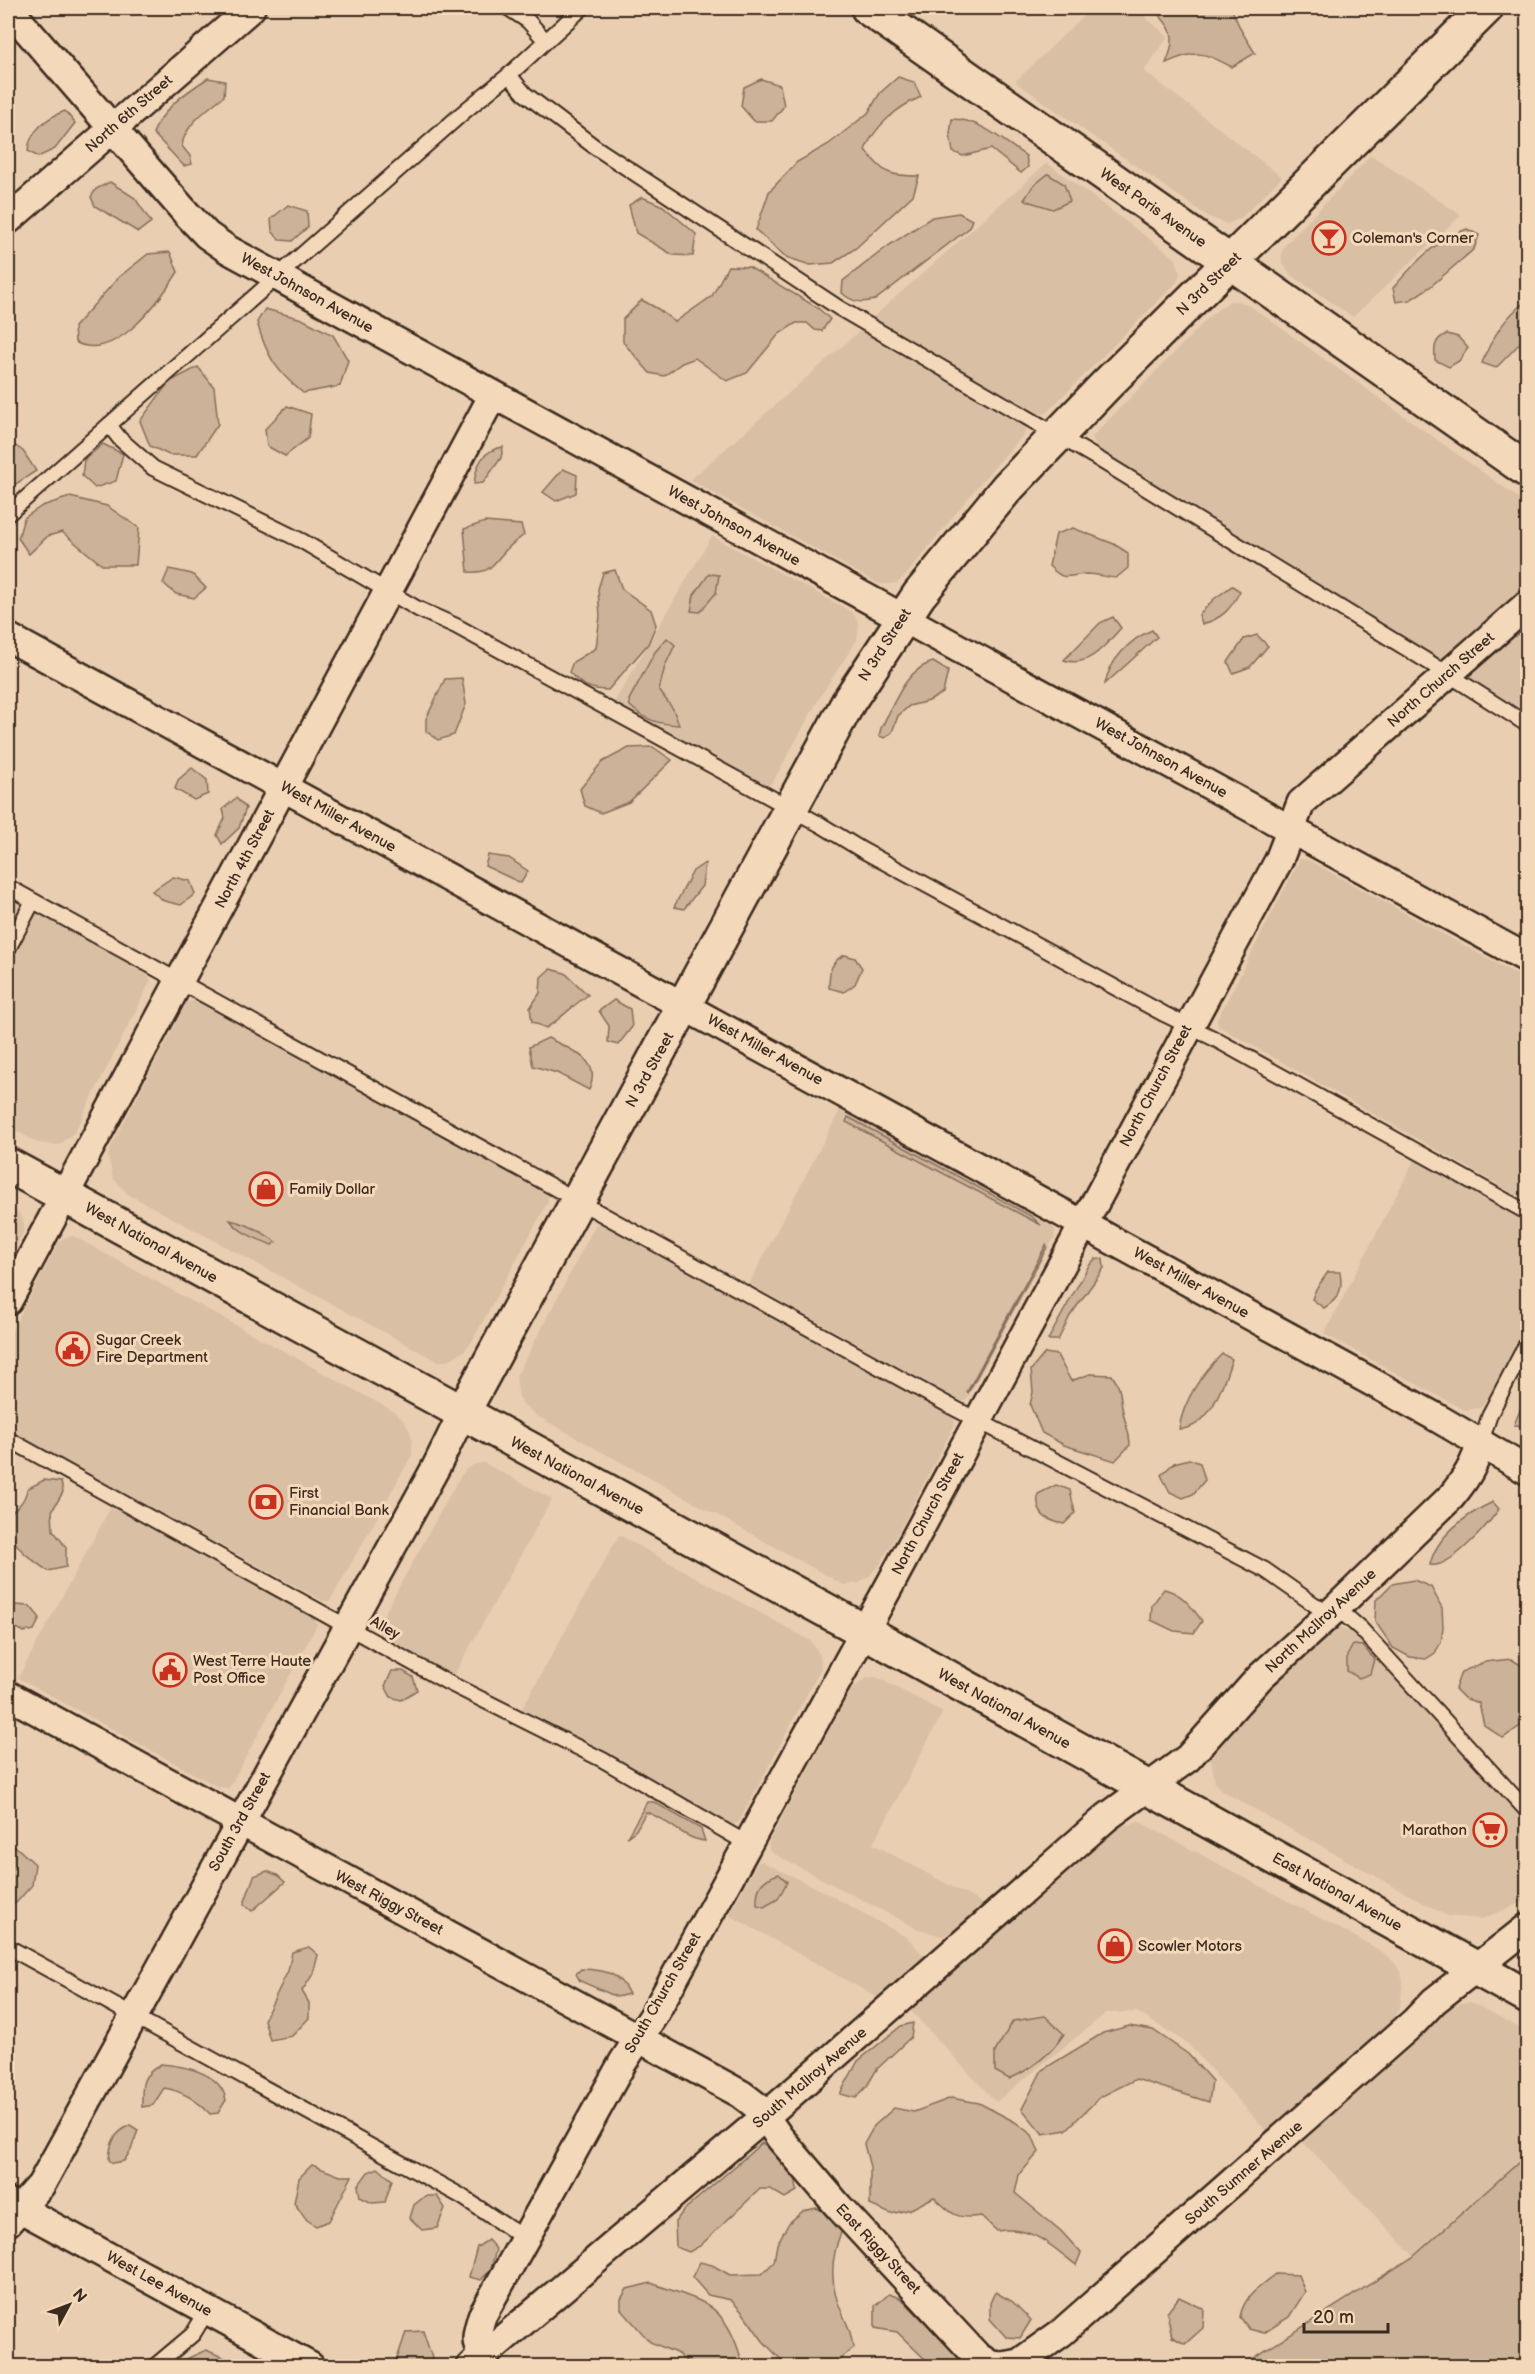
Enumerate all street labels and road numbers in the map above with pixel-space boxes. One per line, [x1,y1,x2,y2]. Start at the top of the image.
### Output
street label: North 6th Street [82,71,177,157]
street label: West Paris Avenue [1096,164,1210,252]
street label: N 3rd Street [1172,248,1246,320]
street label: West Johnson Avenue [237,249,377,337]
street label: West Johnson Avenue [664,482,804,570]
street label: N 3rd Street [854,605,916,685]
street label: North Church Street [1383,628,1499,732]
street label: West Johnson Avenue [1091,714,1231,802]
street label: West Miller Avenue [277,777,399,857]
street label: North 4th Street [211,806,279,912]
street label: West Miller Avenue [704,1010,826,1090]
street label: North Church Street [1116,1021,1196,1150]
street label: N 3rd Street [622,1029,679,1111]
street label: West National Avenue [81,1199,221,1287]
street label: West Miller Avenue [1130,1243,1252,1323]
street label: West National Avenue [507,1433,647,1519]
street label: North Church Street [888,1449,968,1578]
street label: North McIlroy Avenue [1262,1565,1381,1677]
street label: Alley [367,1612,403,1644]
street label: West National Avenue [934,1665,1074,1753]
street label: South 3rd Street [205,1769,275,1875]
street label: East National Avenue [1269,1848,1405,1936]
street label: West Riggy Street [332,1866,447,1940]
street label: South Church Street [621,1929,706,2057]
street label: South McIlroy Avenue [749,2023,871,2133]
street label: South Sumner Avenue [1181,2117,1307,2229]
street label: East Riggy Street [831,2200,925,2298]
street label: West Lee Avenue [103,2247,215,2321]

